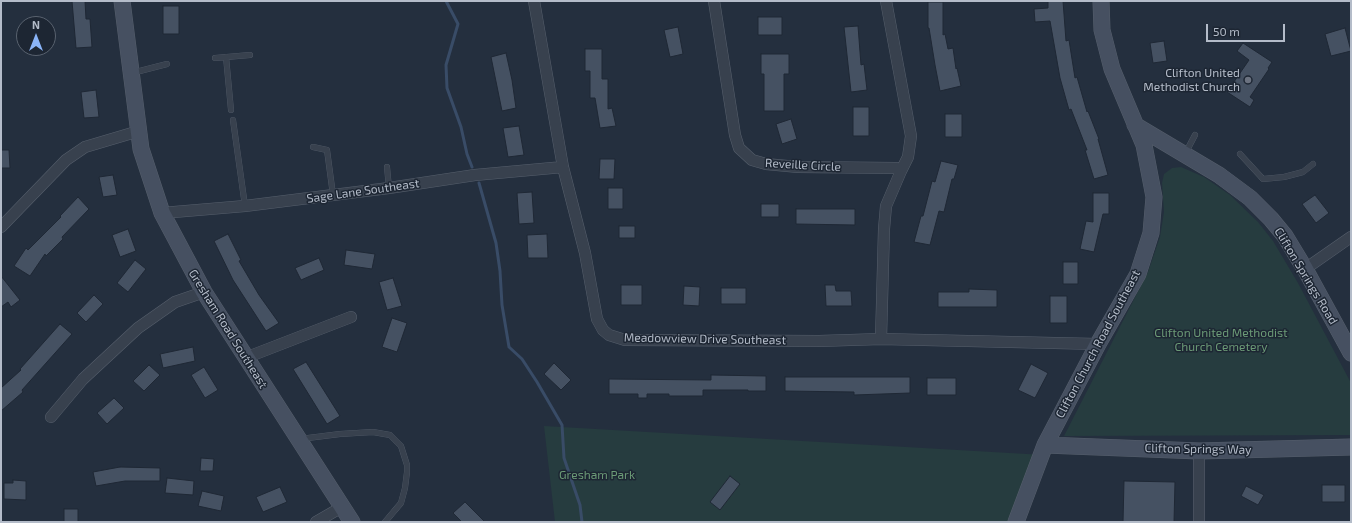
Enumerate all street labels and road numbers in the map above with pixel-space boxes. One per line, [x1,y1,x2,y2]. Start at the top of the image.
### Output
street label: Reveille Circle [765,156,841,174]
street label: Sage Lane Southeast [306,176,420,206]
street label: Clifton Springs Road [1271,225,1341,327]
street label: Gresham Road Southeast [185,267,271,391]
street label: Clifton Church Road Southeast [1053,267,1143,421]
street label: Meadowview Drive Southeast [624,330,786,348]
street label: Clifton Springs Way [1144,441,1252,457]

